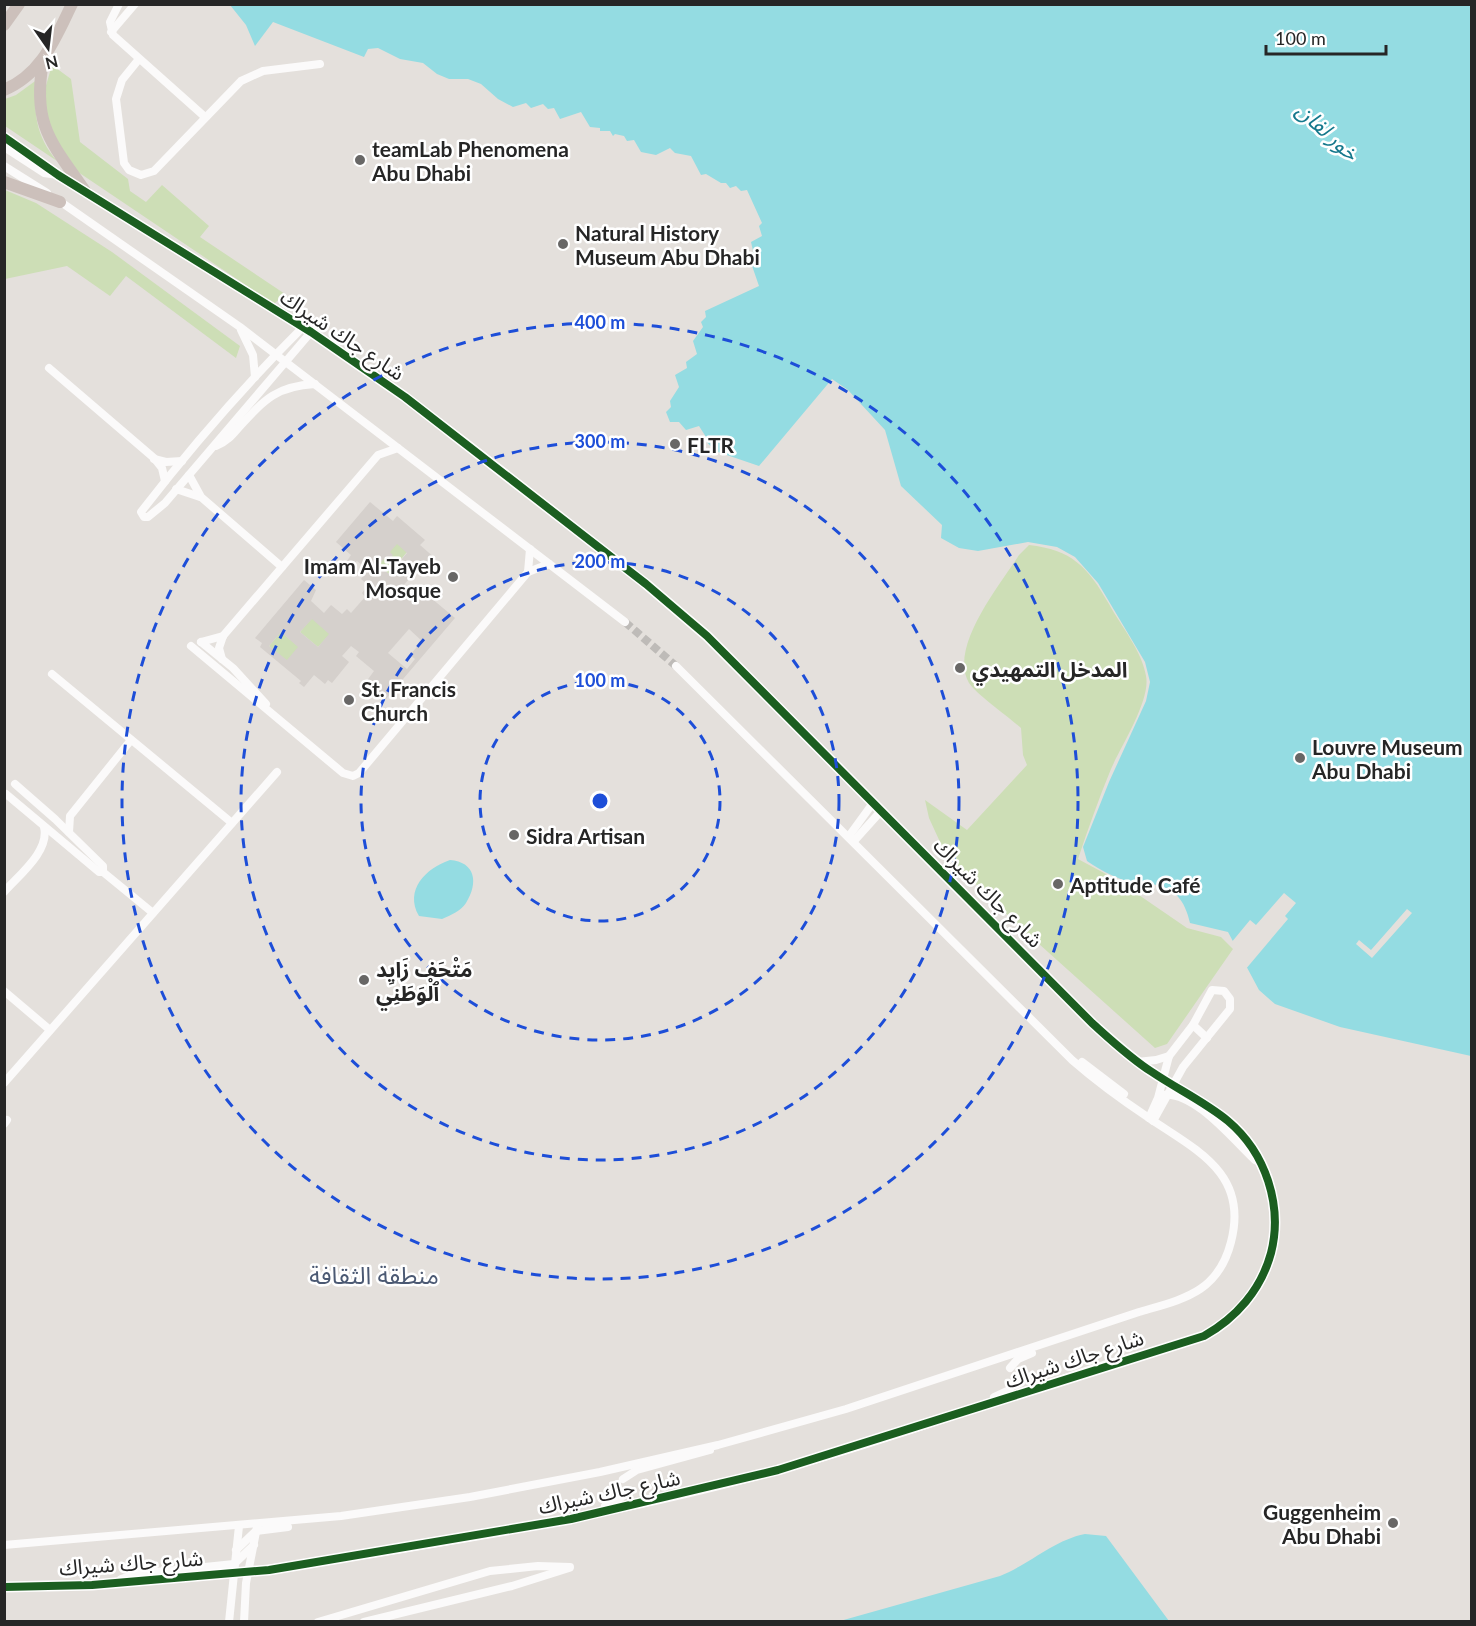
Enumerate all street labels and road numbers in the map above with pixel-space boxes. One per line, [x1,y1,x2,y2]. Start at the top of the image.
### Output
street label: شارع جاك شيراك [274,283,410,388]
street label: شارع جاك شيراك [926,832,1049,955]
street label: شارع جاك شيراك [1002,1324,1148,1396]
street label: شارع جاك شيراك [536,1464,683,1522]
street label: شارع جاك شيراك [58,1544,204,1583]

